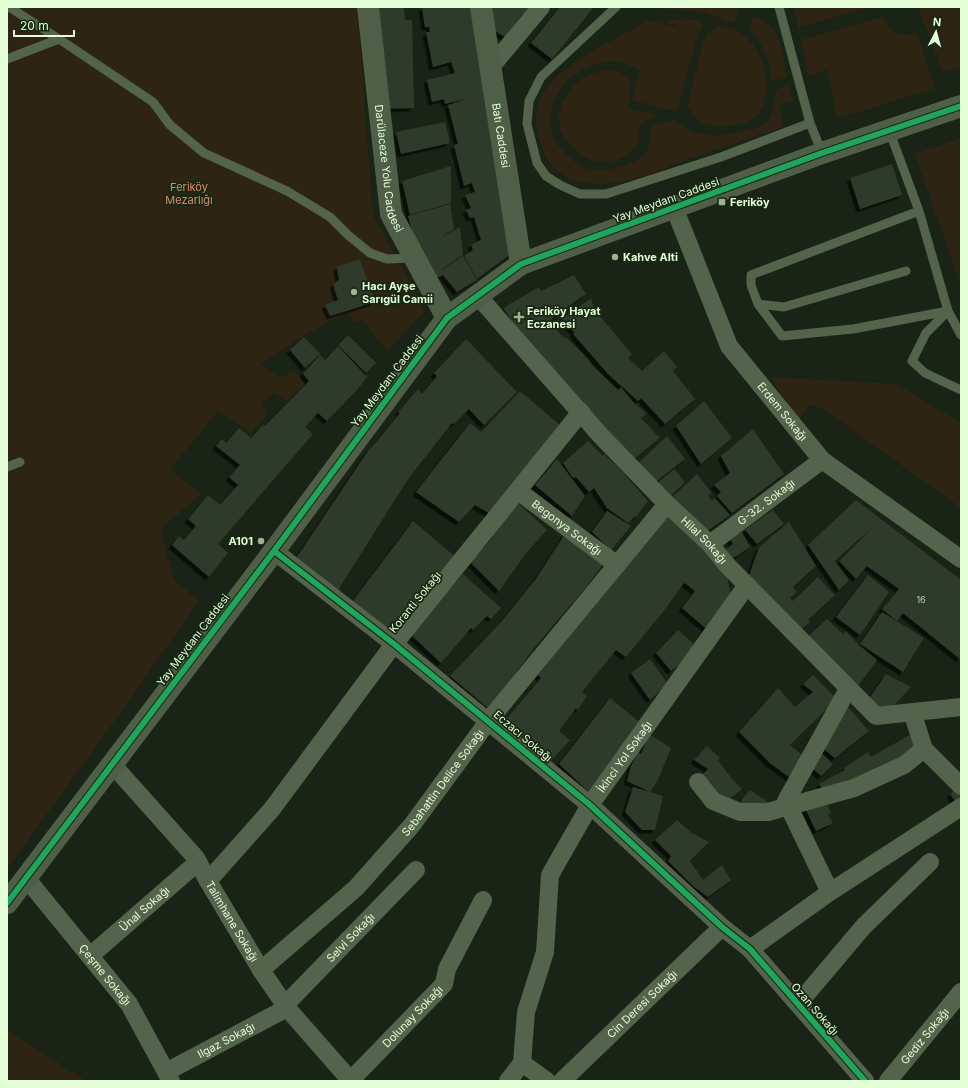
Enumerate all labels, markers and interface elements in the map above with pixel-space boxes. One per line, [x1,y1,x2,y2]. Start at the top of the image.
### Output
scale bar [14,12,74,38]
north arrow [916,12,956,52]
text: N [932,15,942,29]
text: 20 m [20,18,49,33]
street label: Batı Caddesi [489,102,513,169]
street label: Darülaceze Yolu Caddesi [372,104,406,235]
street label: Yay Meydanı Caddesi [611,174,721,226]
park label: Feriköy Mezarlığı [165,180,213,207]
place label: Feriköy [730,195,770,209]
marker: Feriköy [717,197,727,207]
place label: Kahve Alti [623,250,678,264]
marker: Kahve Alti [610,252,620,262]
place label: Hacı Ayşe Sarıgül Camii [362,279,433,306]
marker: Hacı Ayşe Sarıgül Camii [349,287,359,297]
place label: Feriköy Hayat Eczanesi [527,304,601,331]
marker: Feriköy Hayat Eczanesi [514,312,524,322]
street label: Yay Meydanı Caddesi [348,332,426,430]
street label: Erdem Sokağı [754,379,811,444]
street label: G-32. Sokağı [734,476,798,528]
street label: Begonya Sokağı [529,497,605,558]
street label: Hilal Sokağı [678,514,730,567]
place label: A101 [228,534,253,548]
marker: A101 [256,536,266,546]
street label: Koranti Sokağı [386,568,444,636]
street label: Yay Meydanı Caddesi [154,591,232,689]
house number: 16 [916,594,926,605]
street label: Eczacı Sokağı [491,707,555,765]
street label: İkinci Yol Sokağı [594,718,655,795]
street label: Sebahattin Delice Sokağı [399,727,487,839]
street label: Talimhane Sokağı [203,878,261,964]
street label: Ünal Sokağı [116,883,172,934]
street label: Selvi Sokağı [323,910,378,965]
street label: Çeşme Sokağı [76,941,134,1008]
street label: Cin Deresi Sokağı [604,967,680,1041]
street label: Ozan Sokağı [788,980,842,1038]
street label: Dolunay Sokağı [379,982,446,1050]
street label: Gediz Sokağı [898,1005,952,1067]
street label: Ilgaz Sokağı [195,1019,257,1061]

